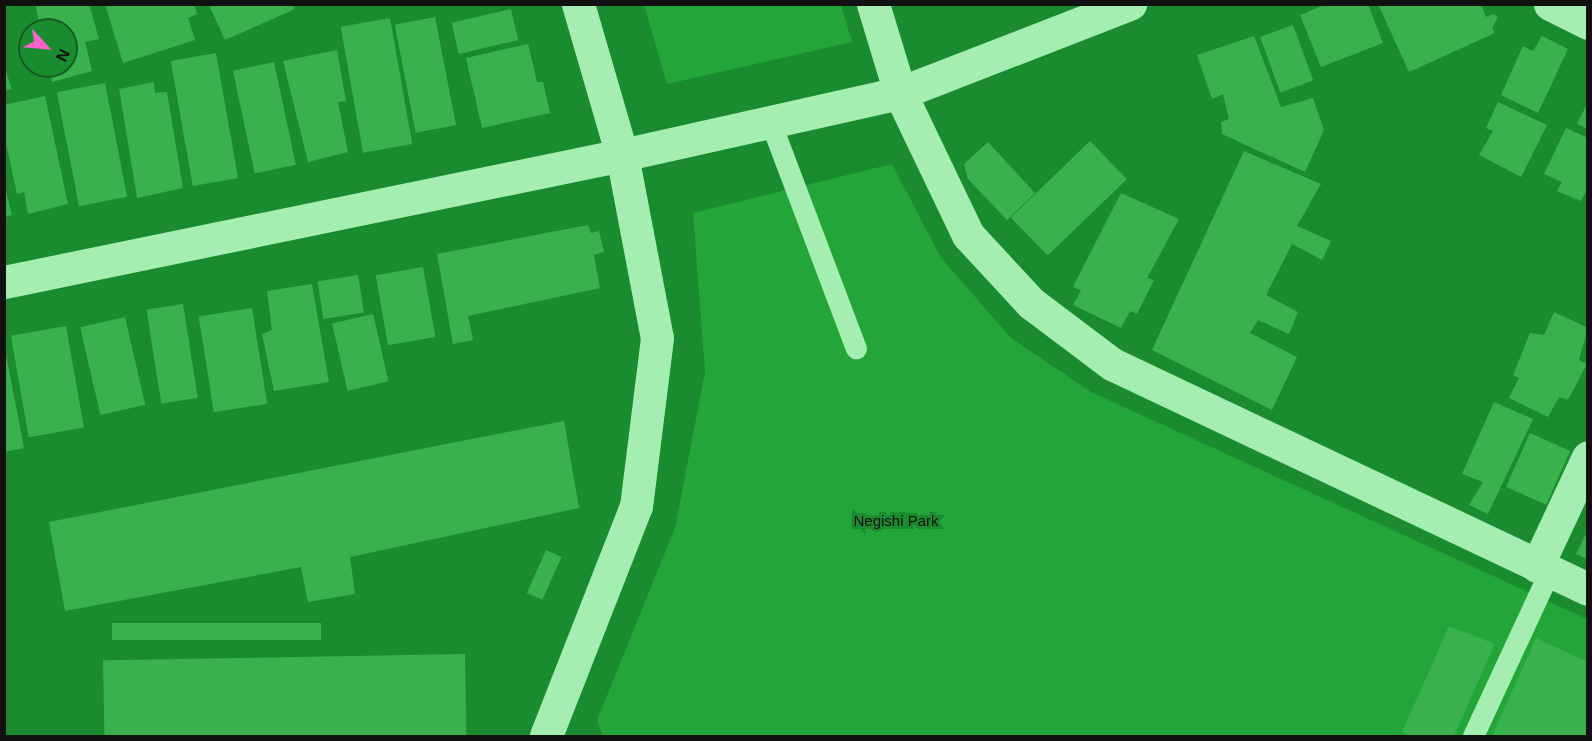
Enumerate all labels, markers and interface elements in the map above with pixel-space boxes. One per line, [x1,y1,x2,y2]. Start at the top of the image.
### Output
north arrow [18,18,78,78]
text: N [53,46,73,64]
park label: Negishi Park [853,512,939,530]

